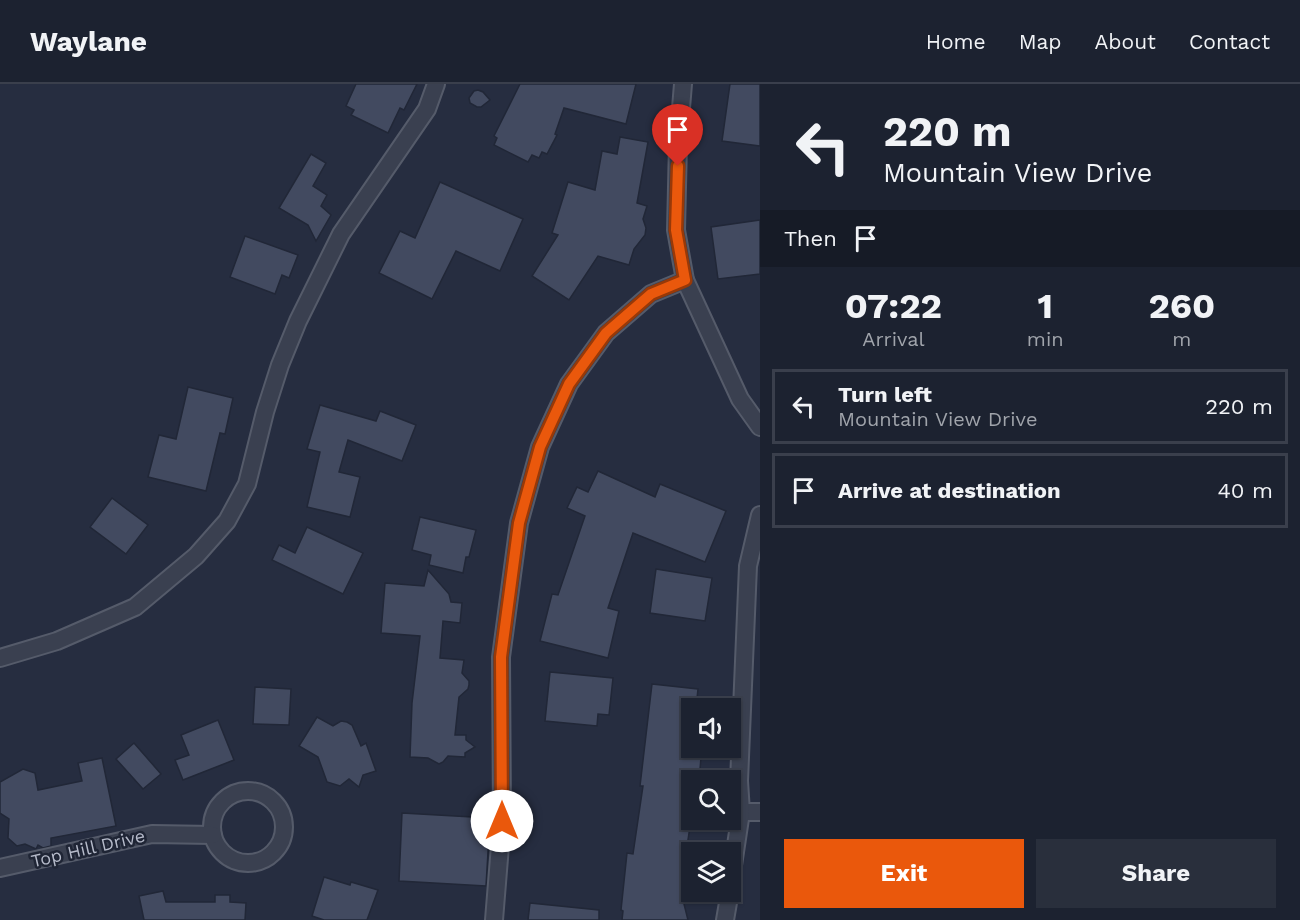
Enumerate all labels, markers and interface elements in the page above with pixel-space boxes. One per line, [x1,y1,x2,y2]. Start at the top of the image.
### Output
text: Waylane [30,25,147,58]
text: Home [926,29,986,54]
text: Map [1019,29,1062,54]
text: About [1095,29,1156,54]
text: Contact [1189,29,1270,54]
pin [652,104,703,166]
text: 220 m [883,107,1012,156]
icon: left [784,108,862,186]
icon: arrive [661,113,694,146]
text: Mountain View Drive [883,157,1152,189]
icon: arrive [849,222,882,255]
text: Then [784,226,837,251]
text: 07:22 [845,285,942,327]
text: 1 [1037,285,1053,327]
text: 260 [1148,285,1215,327]
text: Arrival [862,327,925,351]
text: min [1027,327,1064,351]
text: m [1172,327,1191,351]
text: Turn left [838,382,932,407]
icon: left [787,390,820,423]
text: 220 m [1205,394,1273,419]
text: Mountain View Drive [838,407,1037,431]
icon: arrive [787,474,820,507]
text: Arrive at destination [838,478,1061,503]
text: 40 m [1217,478,1273,503]
map controls [681,698,741,902]
button: sound [681,698,741,758]
button: search [681,770,741,830]
position arrow [470,789,534,853]
street label: Top Hill Drive [29,825,147,871]
button: Exit [784,839,1024,908]
button: Share [1036,839,1276,908]
button: layers [681,842,741,902]

